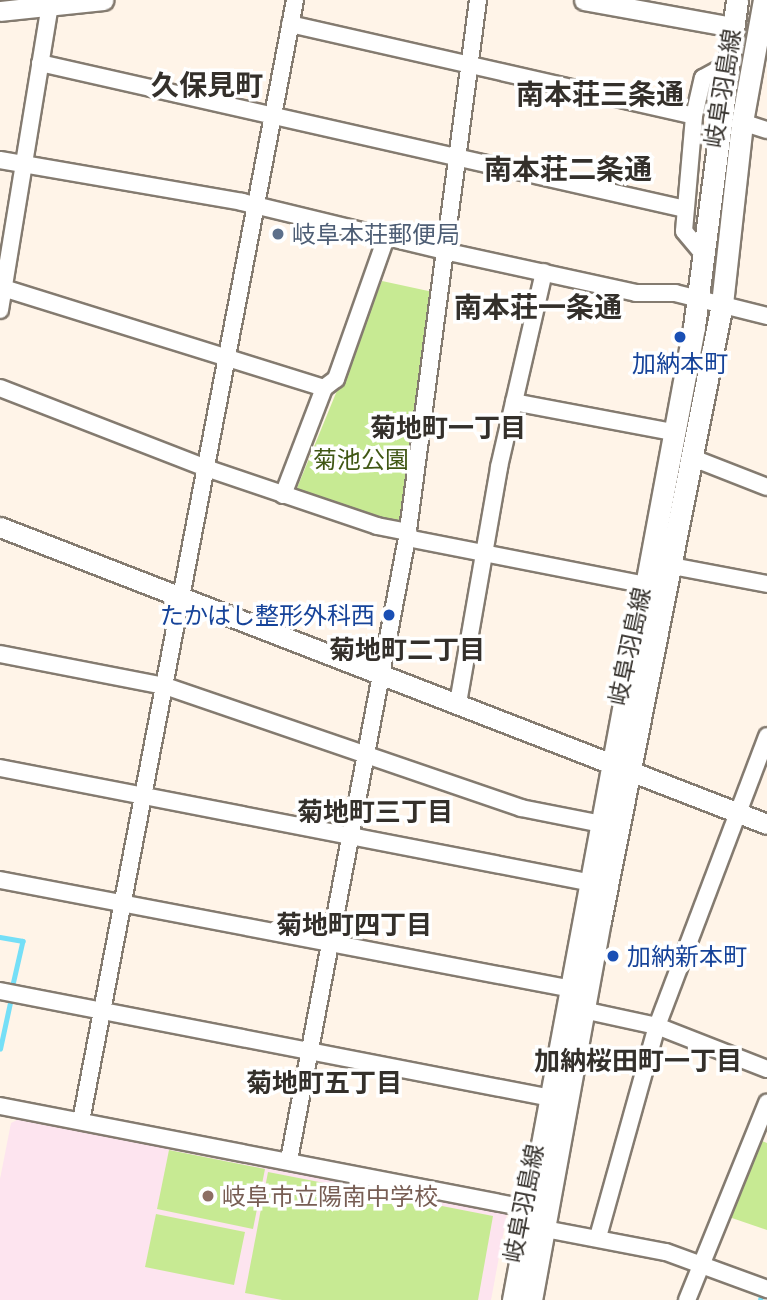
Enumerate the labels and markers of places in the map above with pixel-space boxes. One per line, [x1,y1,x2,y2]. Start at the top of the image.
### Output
place label: 岐阜本荘郵便局 [292,220,460,248]
marker: 岐阜本荘郵便局 [270,226,286,242]
marker: 加納本町 [672,329,688,345]
place label: 加納本町 [632,349,728,377]
place label: たかはし整形外科西 [159,601,375,629]
marker: たかはし整形外科西 [381,607,397,623]
place label: 加納新本町 [627,942,747,970]
marker: 加納新本町 [605,948,621,964]
place label: 岐阜市立陽南中学校 [222,1182,438,1210]
marker: 岐阜市立陽南中学校 [200,1188,216,1204]

